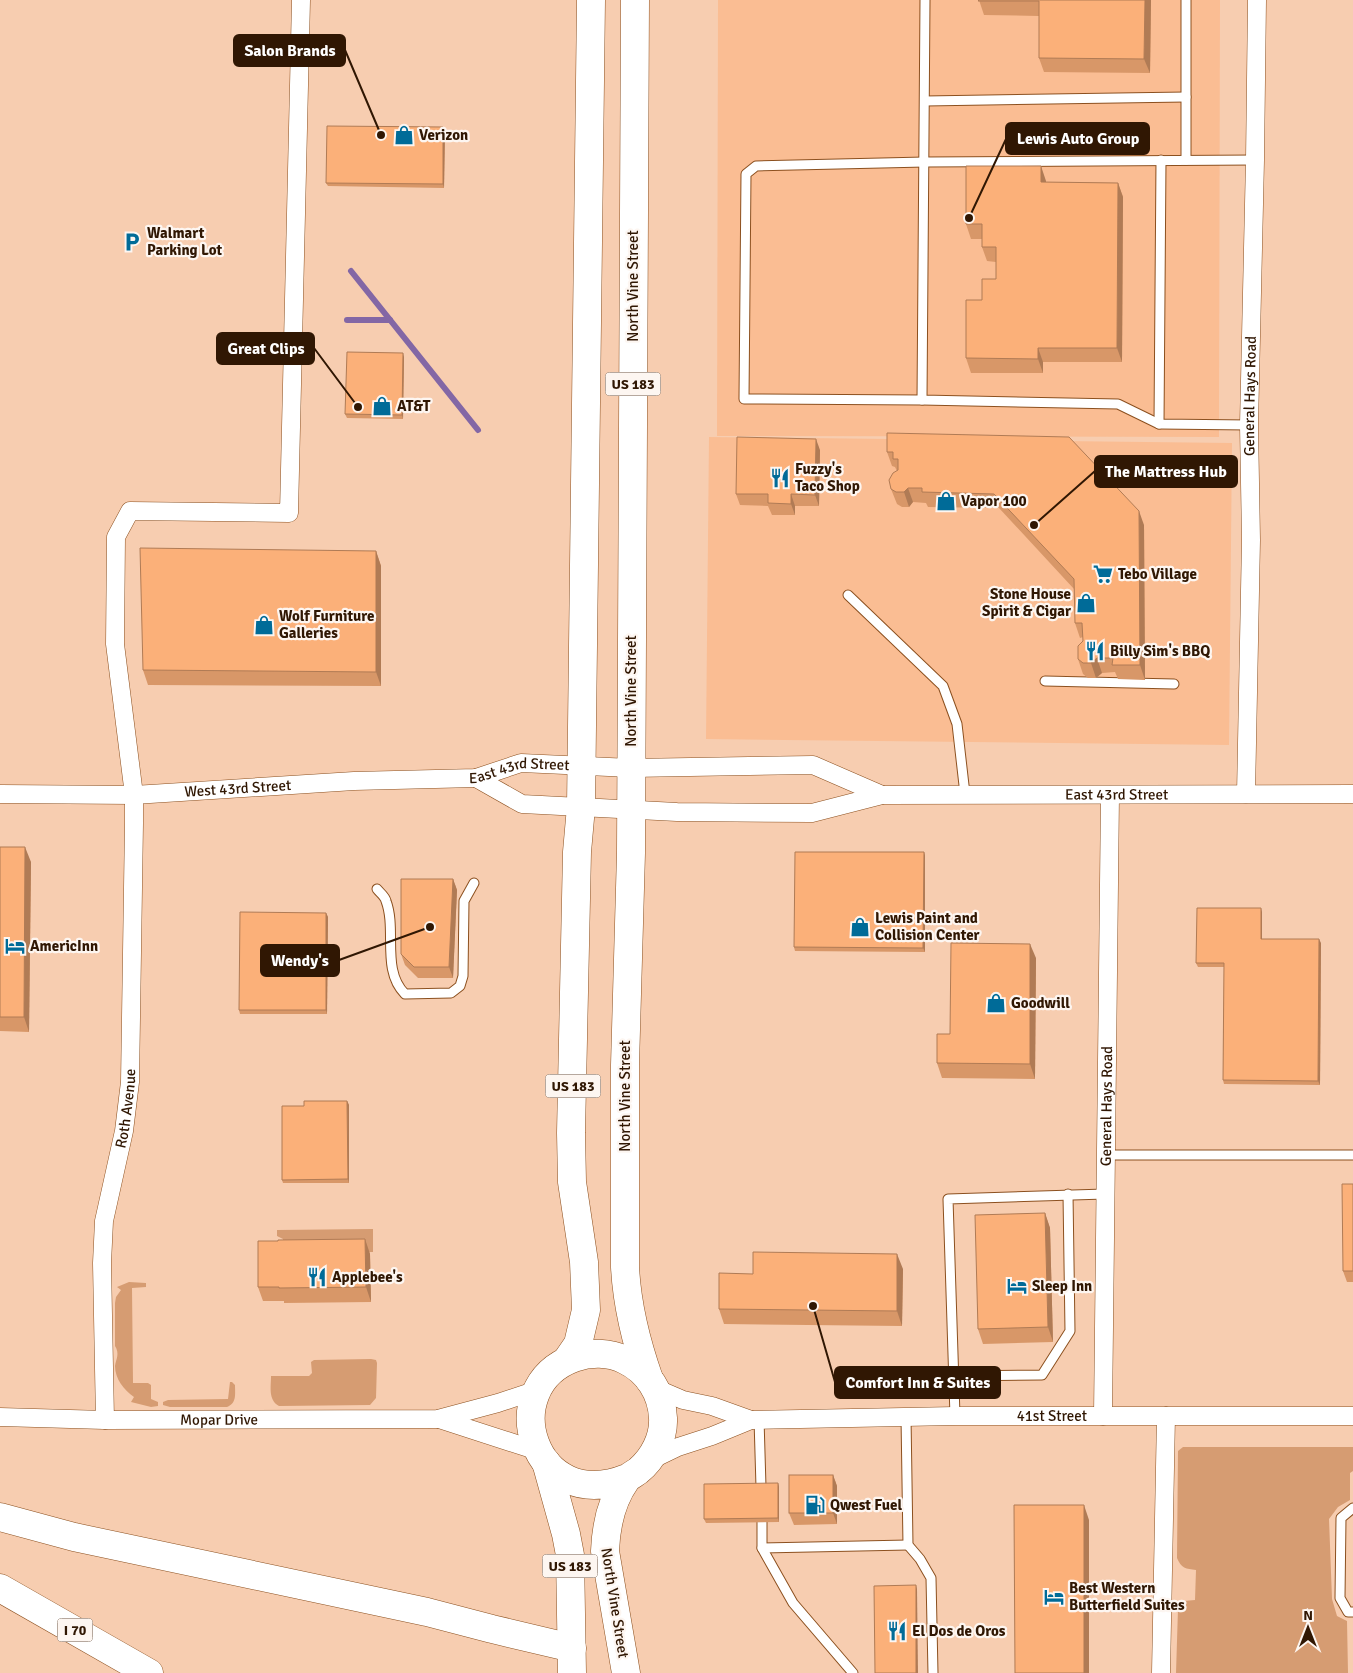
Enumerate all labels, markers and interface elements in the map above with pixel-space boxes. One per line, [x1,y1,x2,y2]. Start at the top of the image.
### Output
callout: Salon Brands [234,35,345,66]
text: Salon Brands [244,41,336,61]
callout: Lewis Auto Group [1006,123,1149,154]
shop icon: Verizon [393,124,415,146]
place label: Verizon [419,126,468,144]
text: Lewis Auto Group [1017,129,1140,149]
place label: Walmart Parking Lot [147,224,222,259]
street label: North Vine Street [624,230,642,342]
parking icon: Walmart Parking Lot [121,231,143,253]
callout: Great Clips [217,333,314,364]
street label: General Hays Road [1240,336,1260,456]
text: Great Clips [227,339,305,359]
road number: US 183 [606,372,660,396]
shop icon: AT&T [371,395,393,417]
place label: AT&T [397,397,431,415]
callout: The Mattress Hub [1095,456,1237,487]
place label: Fuzzy's Taco Shop [795,460,860,495]
text: The Mattress Hub [1105,462,1227,482]
restaurant icon: Fuzzy's Taco Shop [769,467,791,489]
shop icon: Vapor 100 [935,490,957,512]
place label: Vapor 100 [961,492,1027,510]
supermarket icon: Tebo Village [1092,563,1114,585]
place label: Tebo Village [1118,565,1197,583]
place label: Stone House Spirit & Cigar [982,585,1071,620]
shop icon: Stone House Spirit & Cigar [1075,592,1097,614]
place label: Wolf Furniture Galleries [279,607,374,642]
shop icon: Wolf Furniture Galleries [253,614,275,636]
street label: North Vine Street [622,635,640,747]
restaurant icon: Billy Sim's BBQ [1084,640,1106,662]
place label: Billy Sim's BBQ [1110,642,1210,660]
street label: East 43rd Street [469,754,570,787]
street label: West 43rd Street [184,776,292,801]
street label: East 43rd Street [1065,785,1168,804]
place label: Lewis Paint and Collision Center [875,909,980,944]
shop icon: Lewis Paint and Collision Center [849,916,871,938]
hotel icon: AmericInn [4,935,26,957]
place label: AmericInn [30,937,98,955]
callout: Wendy's [261,945,339,976]
text: Wendy's [271,951,329,971]
shop icon: Goodwill [985,992,1007,1014]
place label: Goodwill [1011,994,1070,1012]
street label: North Vine Street [616,1040,634,1152]
street label: General Hays Road [1097,1046,1116,1166]
street label: Roth Avenue [111,1068,139,1150]
road number: US 183 [546,1074,600,1098]
restaurant icon: Applebee's [306,1266,328,1288]
place label: Applebee's [332,1268,403,1286]
hotel icon: Sleep Inn [1006,1275,1028,1297]
place label: Sleep Inn [1032,1277,1092,1295]
callout: Comfort Inn & Suites [835,1367,1000,1398]
text: Comfort Inn & Suites [846,1373,990,1393]
street label: 41st Street [1017,1407,1087,1425]
street label: Mopar Drive [180,1411,258,1429]
fuel station icon: Qwest Fuel [804,1494,826,1516]
place label: Qwest Fuel [830,1496,902,1514]
street label: North Vine Street [597,1547,633,1659]
road number: US 183 [542,1554,598,1578]
place label: Best Western Butterfield Suites [1069,1579,1185,1614]
hotel icon: Best Western Butterfield Suites [1043,1586,1065,1608]
north arrow [1283,1603,1333,1653]
text: N [1303,1607,1313,1624]
road number: I 70 [58,1618,92,1642]
restaurant icon: El Dos de Oros [886,1620,908,1642]
place label: El Dos de Oros [912,1622,1006,1640]

